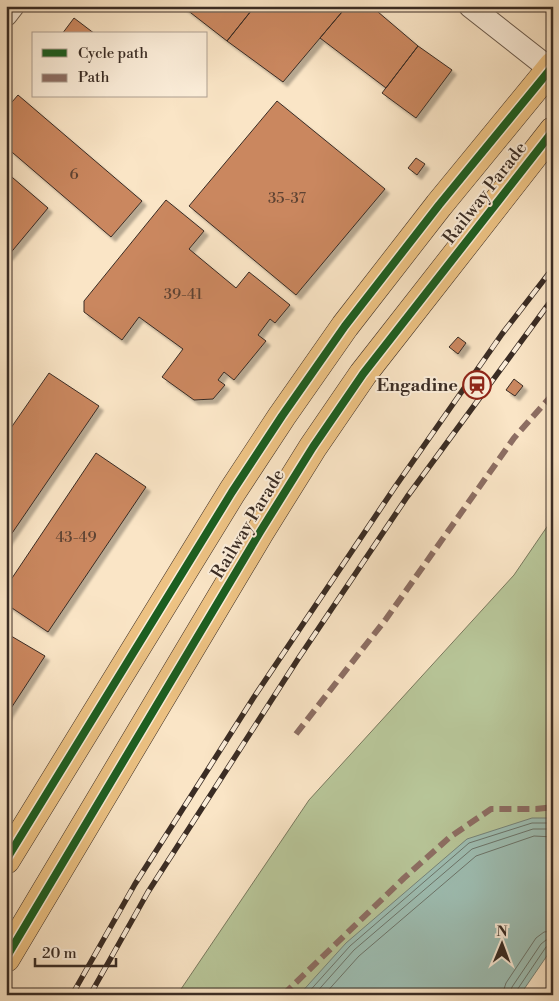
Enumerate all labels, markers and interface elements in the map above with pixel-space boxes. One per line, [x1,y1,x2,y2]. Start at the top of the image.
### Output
legend [32,32,208,98]
text: Cycle path [78,44,148,63]
text: Path [78,68,110,87]
street label: Railway Parade [438,137,532,249]
house number: 6 [69,165,79,184]
house number: 35-37 [268,189,306,208]
house number: 39-41 [164,285,203,304]
station icon: Engadine [462,370,492,400]
place label: Engadine [376,374,458,397]
street label: Railway Parade [206,465,290,583]
house number: 43-49 [55,528,97,547]
north arrow [476,918,526,968]
text: N [497,923,508,941]
scale bar [35,936,116,968]
text: 20 m [42,944,77,963]

